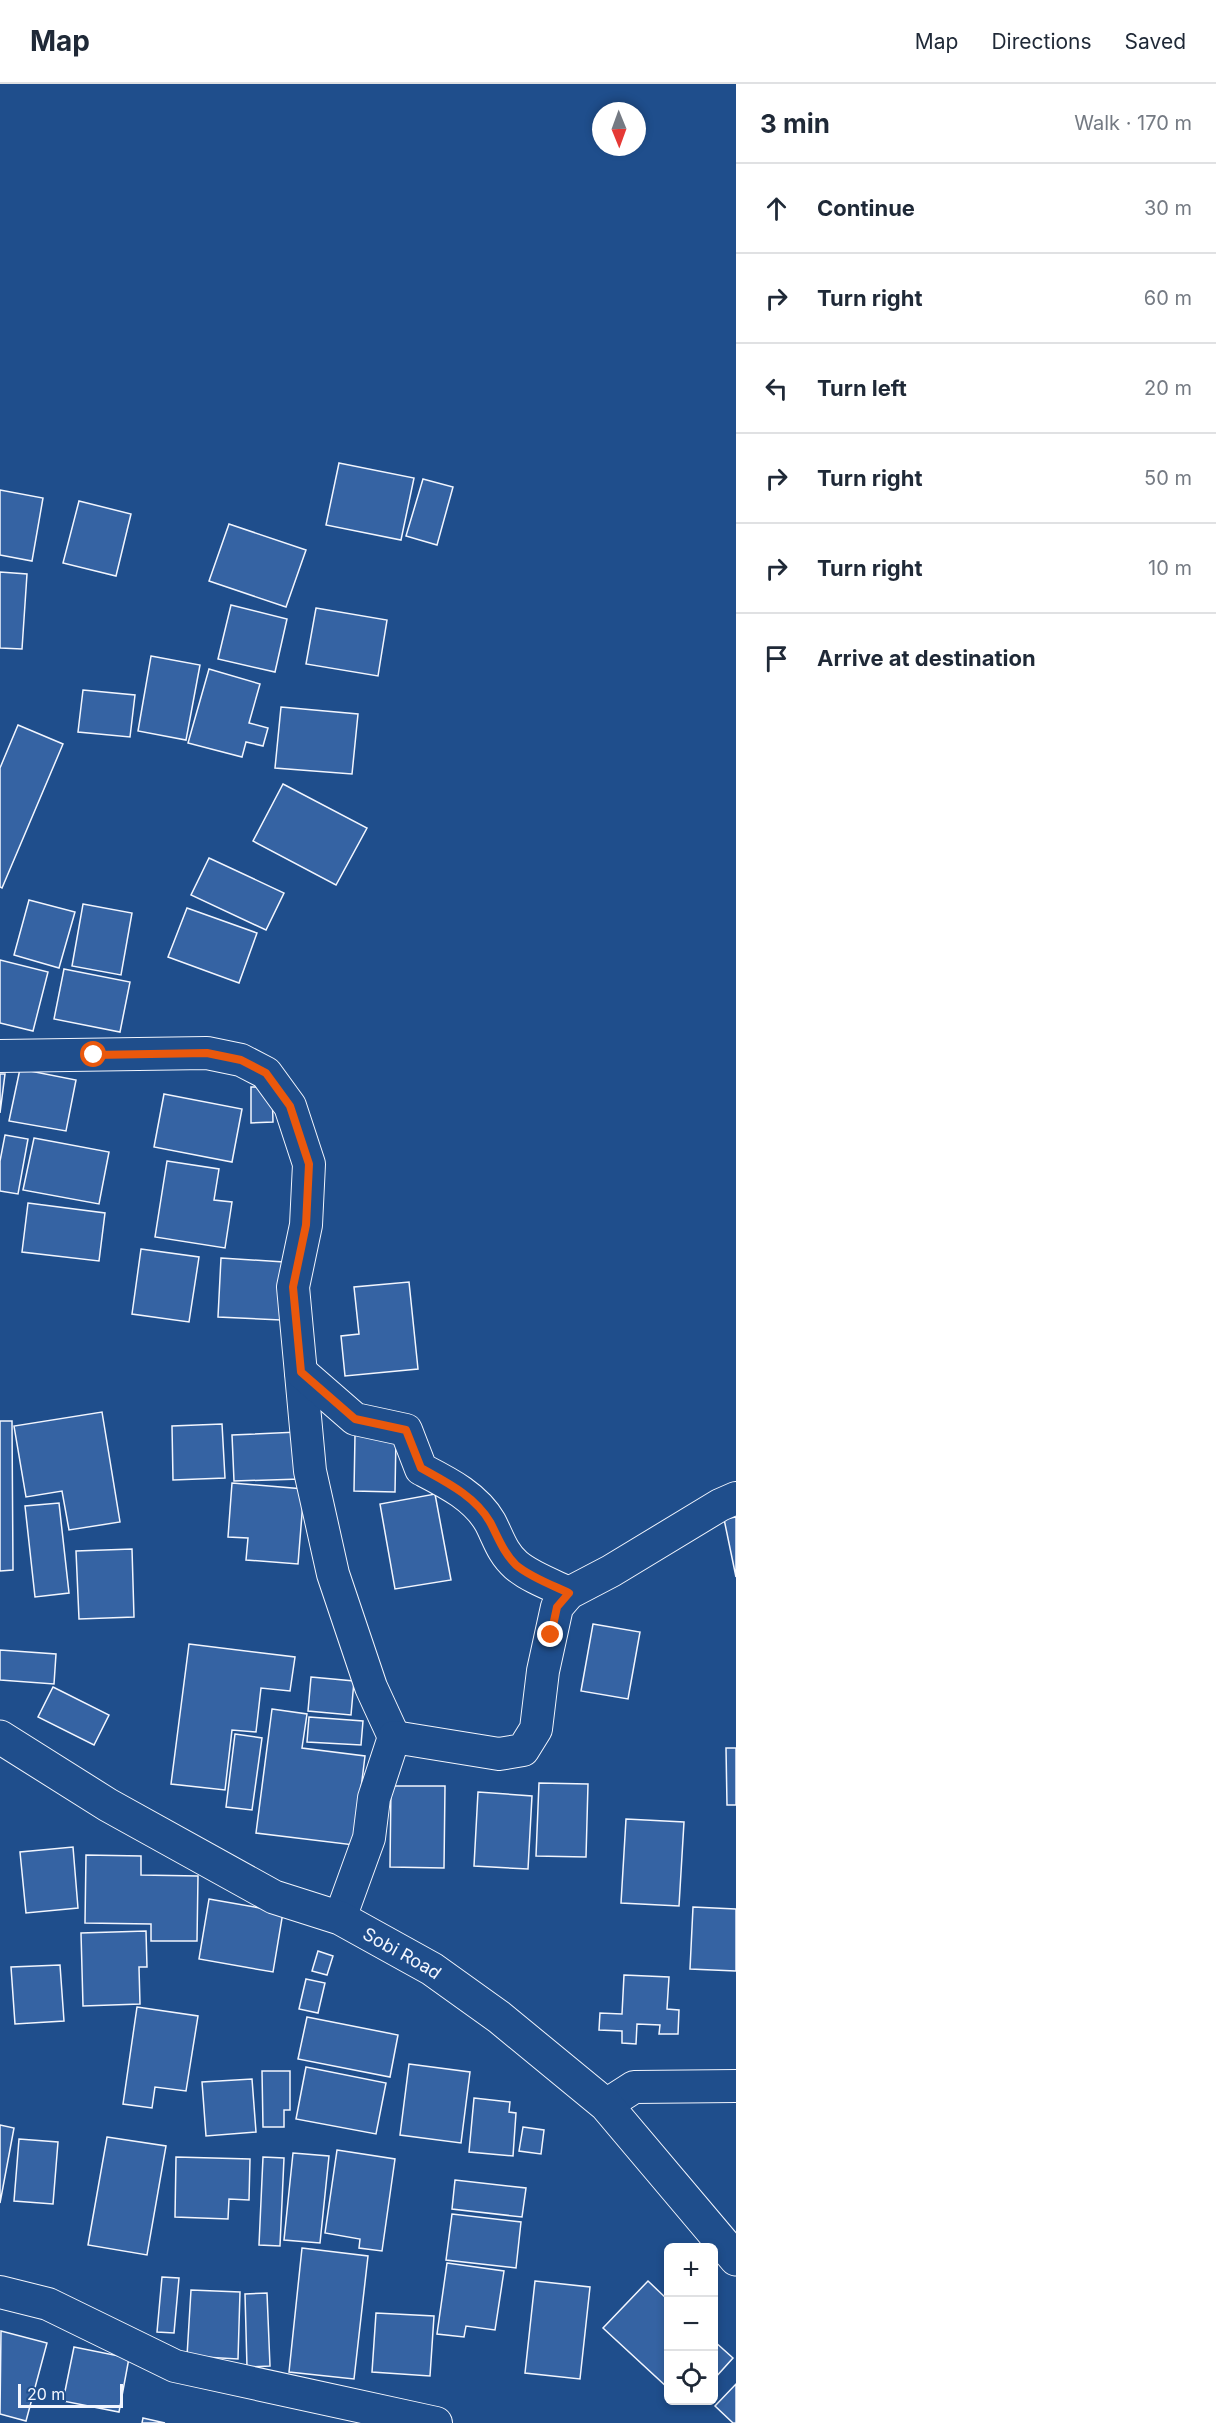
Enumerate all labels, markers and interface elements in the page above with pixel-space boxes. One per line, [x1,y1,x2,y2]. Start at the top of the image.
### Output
text: Map [30,24,90,58]
text: Map [915,29,958,54]
text: Directions [991,29,1092,54]
text: Saved [1125,29,1186,54]
north arrow [592,102,646,156]
text: 3 min [760,108,830,139]
text: Walk · 170 m [1074,111,1192,135]
icon: ahead [760,192,793,225]
text: Continue [817,195,915,221]
text: 30 m [1144,196,1192,220]
icon: right [760,282,793,315]
text: Turn right [817,285,923,311]
text: 60 m [1144,286,1192,310]
icon: left [760,372,793,405]
text: Turn left [817,375,907,401]
text: 20 m [1144,376,1192,400]
icon: right [760,462,793,495]
text: Turn right [817,465,923,491]
text: 50 m [1144,466,1192,490]
icon: right [760,552,793,585]
text: Turn right [817,555,923,581]
text: 10 m [1148,556,1192,580]
icon: arrive [760,642,793,675]
text: Arrive at destination [817,645,1036,671]
route start [80,1041,106,1067]
route end [537,1621,563,1647]
street label: Sobi Road [360,1922,446,1983]
map controls [664,2243,718,2405]
button: + [664,2243,718,2297]
button: − [664,2297,718,2351]
button: locate [664,2351,718,2405]
scale bar [18,2381,123,2408]
text: 20 m [27,2384,65,2404]

